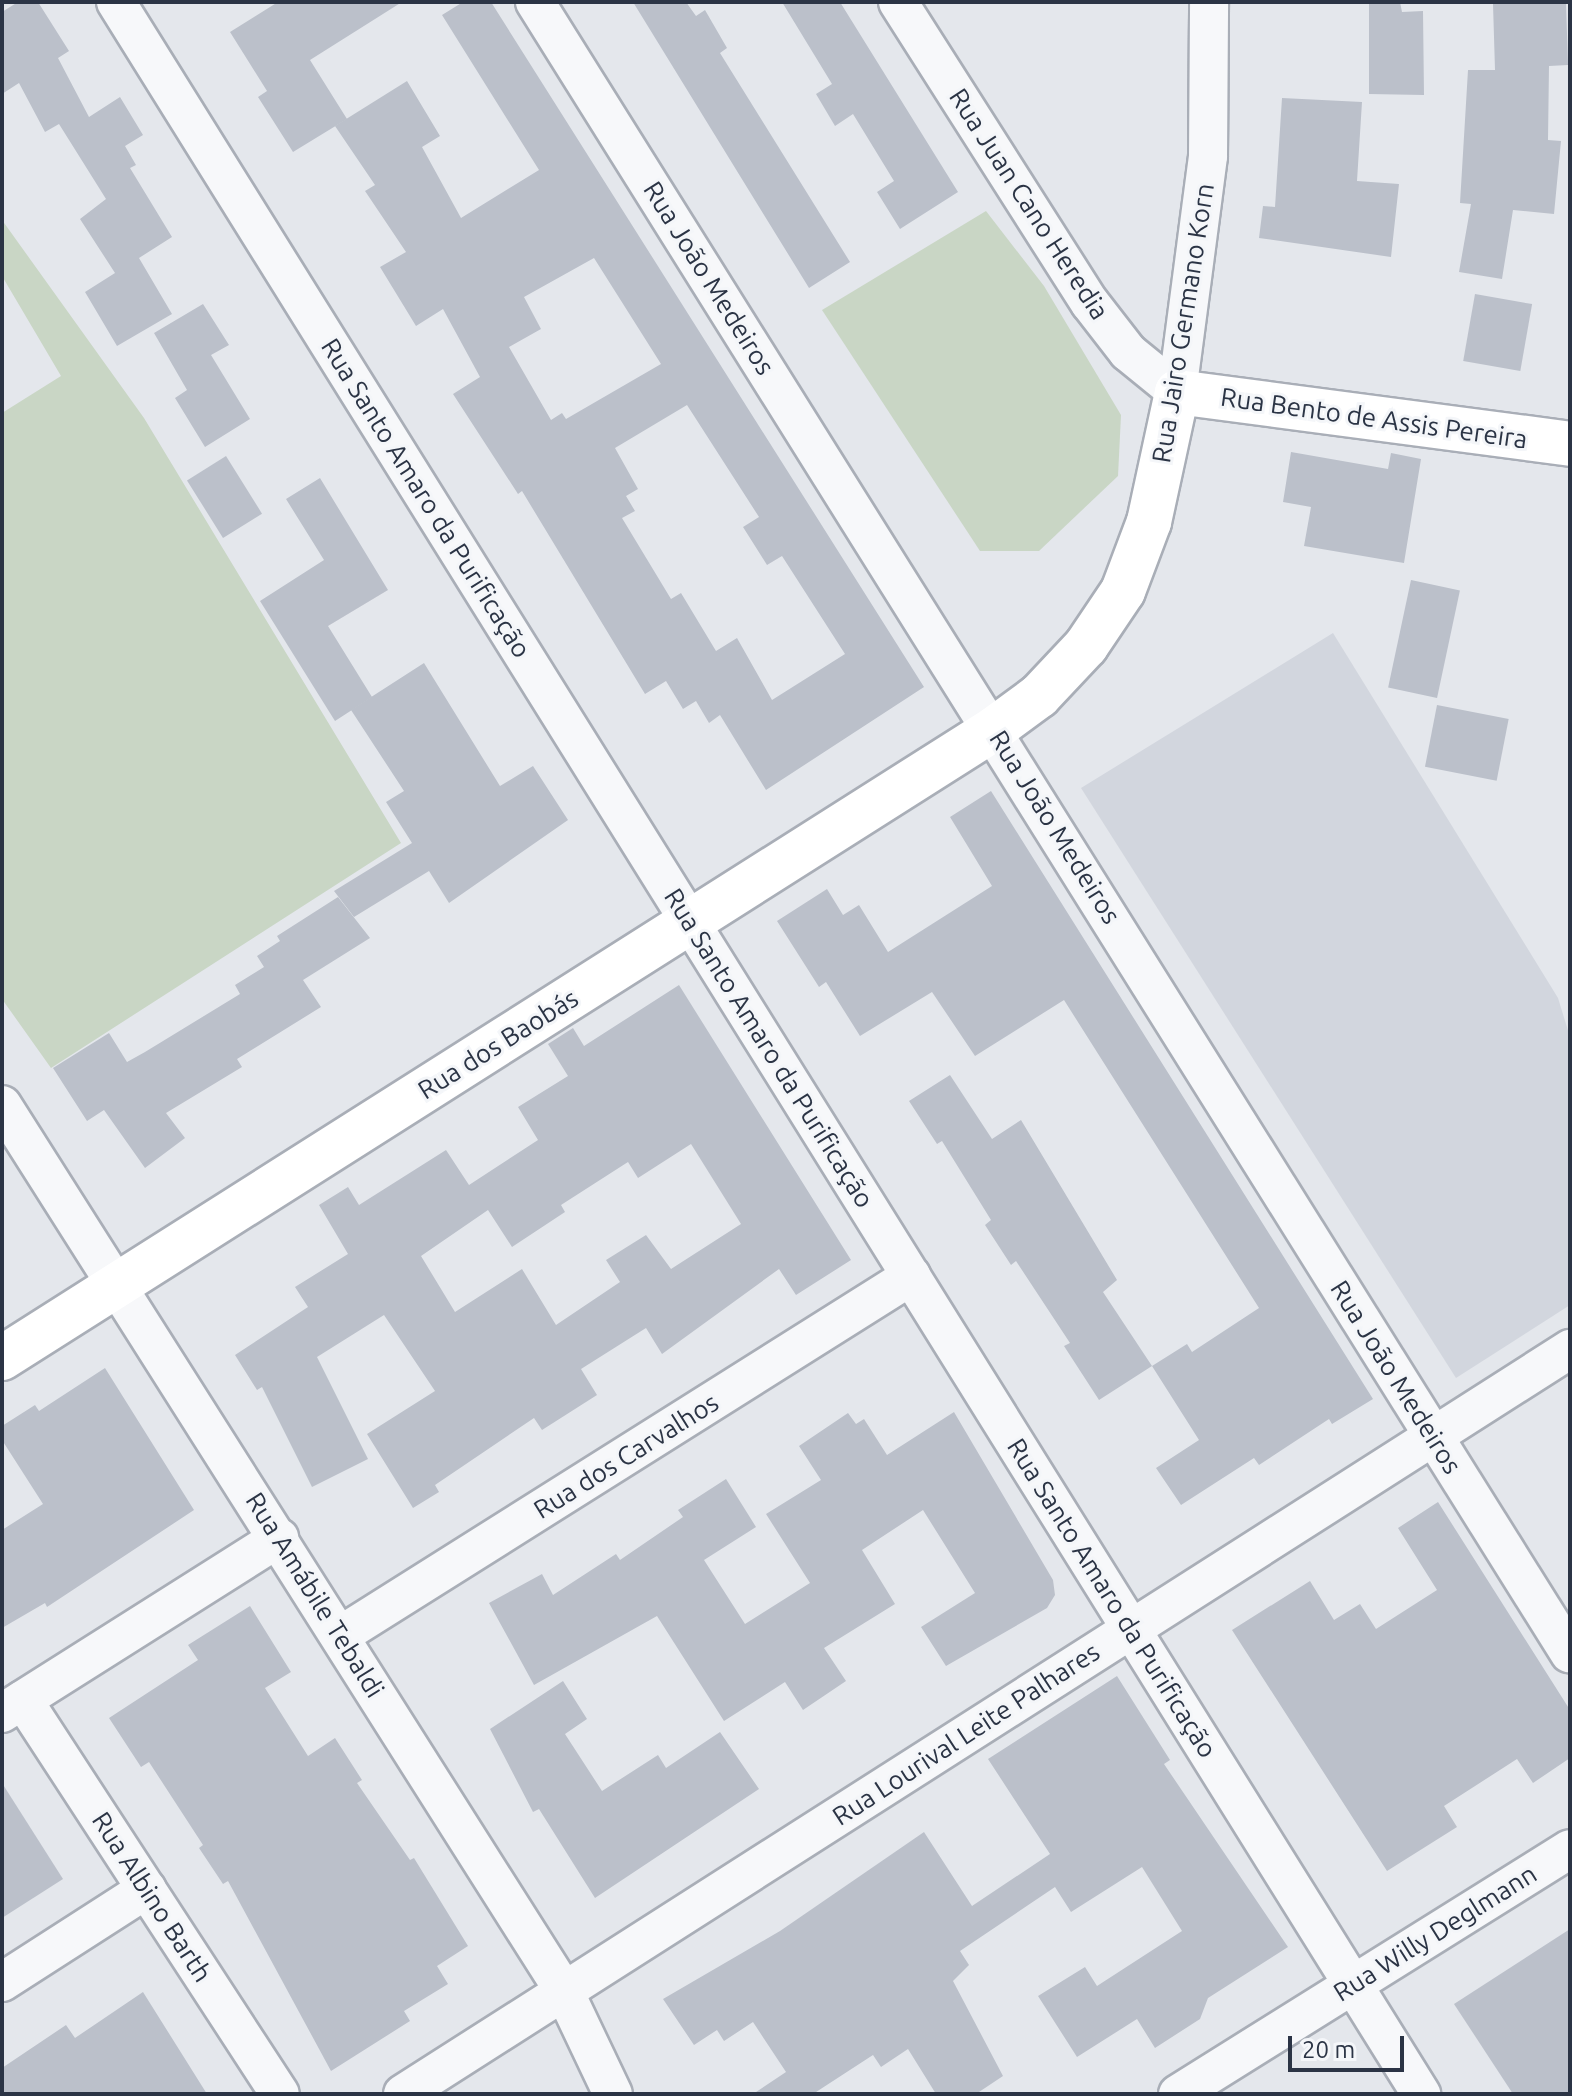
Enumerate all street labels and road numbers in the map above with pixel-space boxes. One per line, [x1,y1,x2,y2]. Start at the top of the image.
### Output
street label: Rua Juan Cano Heredia [943,83,1115,325]
street label: Rua João Medeiros [637,176,781,380]
street label: Rua Jairo Germano Korn [1145,181,1221,465]
street label: Rua Santo Amaro da Purificação [315,333,537,663]
street label: Rua Bento de Assis Pereira [1219,381,1529,455]
street label: Rua João Medeiros [983,725,1127,929]
street label: Rua Santo Amaro da Purificação [658,883,880,1213]
street label: Rua dos Baobás [412,982,584,1106]
street label: Rua João Medeiros [1324,1275,1468,1479]
street label: Rua dos Carvalhos [528,1387,724,1525]
street label: Rua Santo Amaro da Purificação [1001,1433,1223,1763]
street label: Rua Amábile Tebaldi [239,1487,391,1703]
street label: Rua Lourival Leite Palhares [827,1636,1105,1832]
street label: Rua Albino Barth [85,1806,219,1988]
street label: Rua Willy Deglmann [1328,1858,1542,2008]

